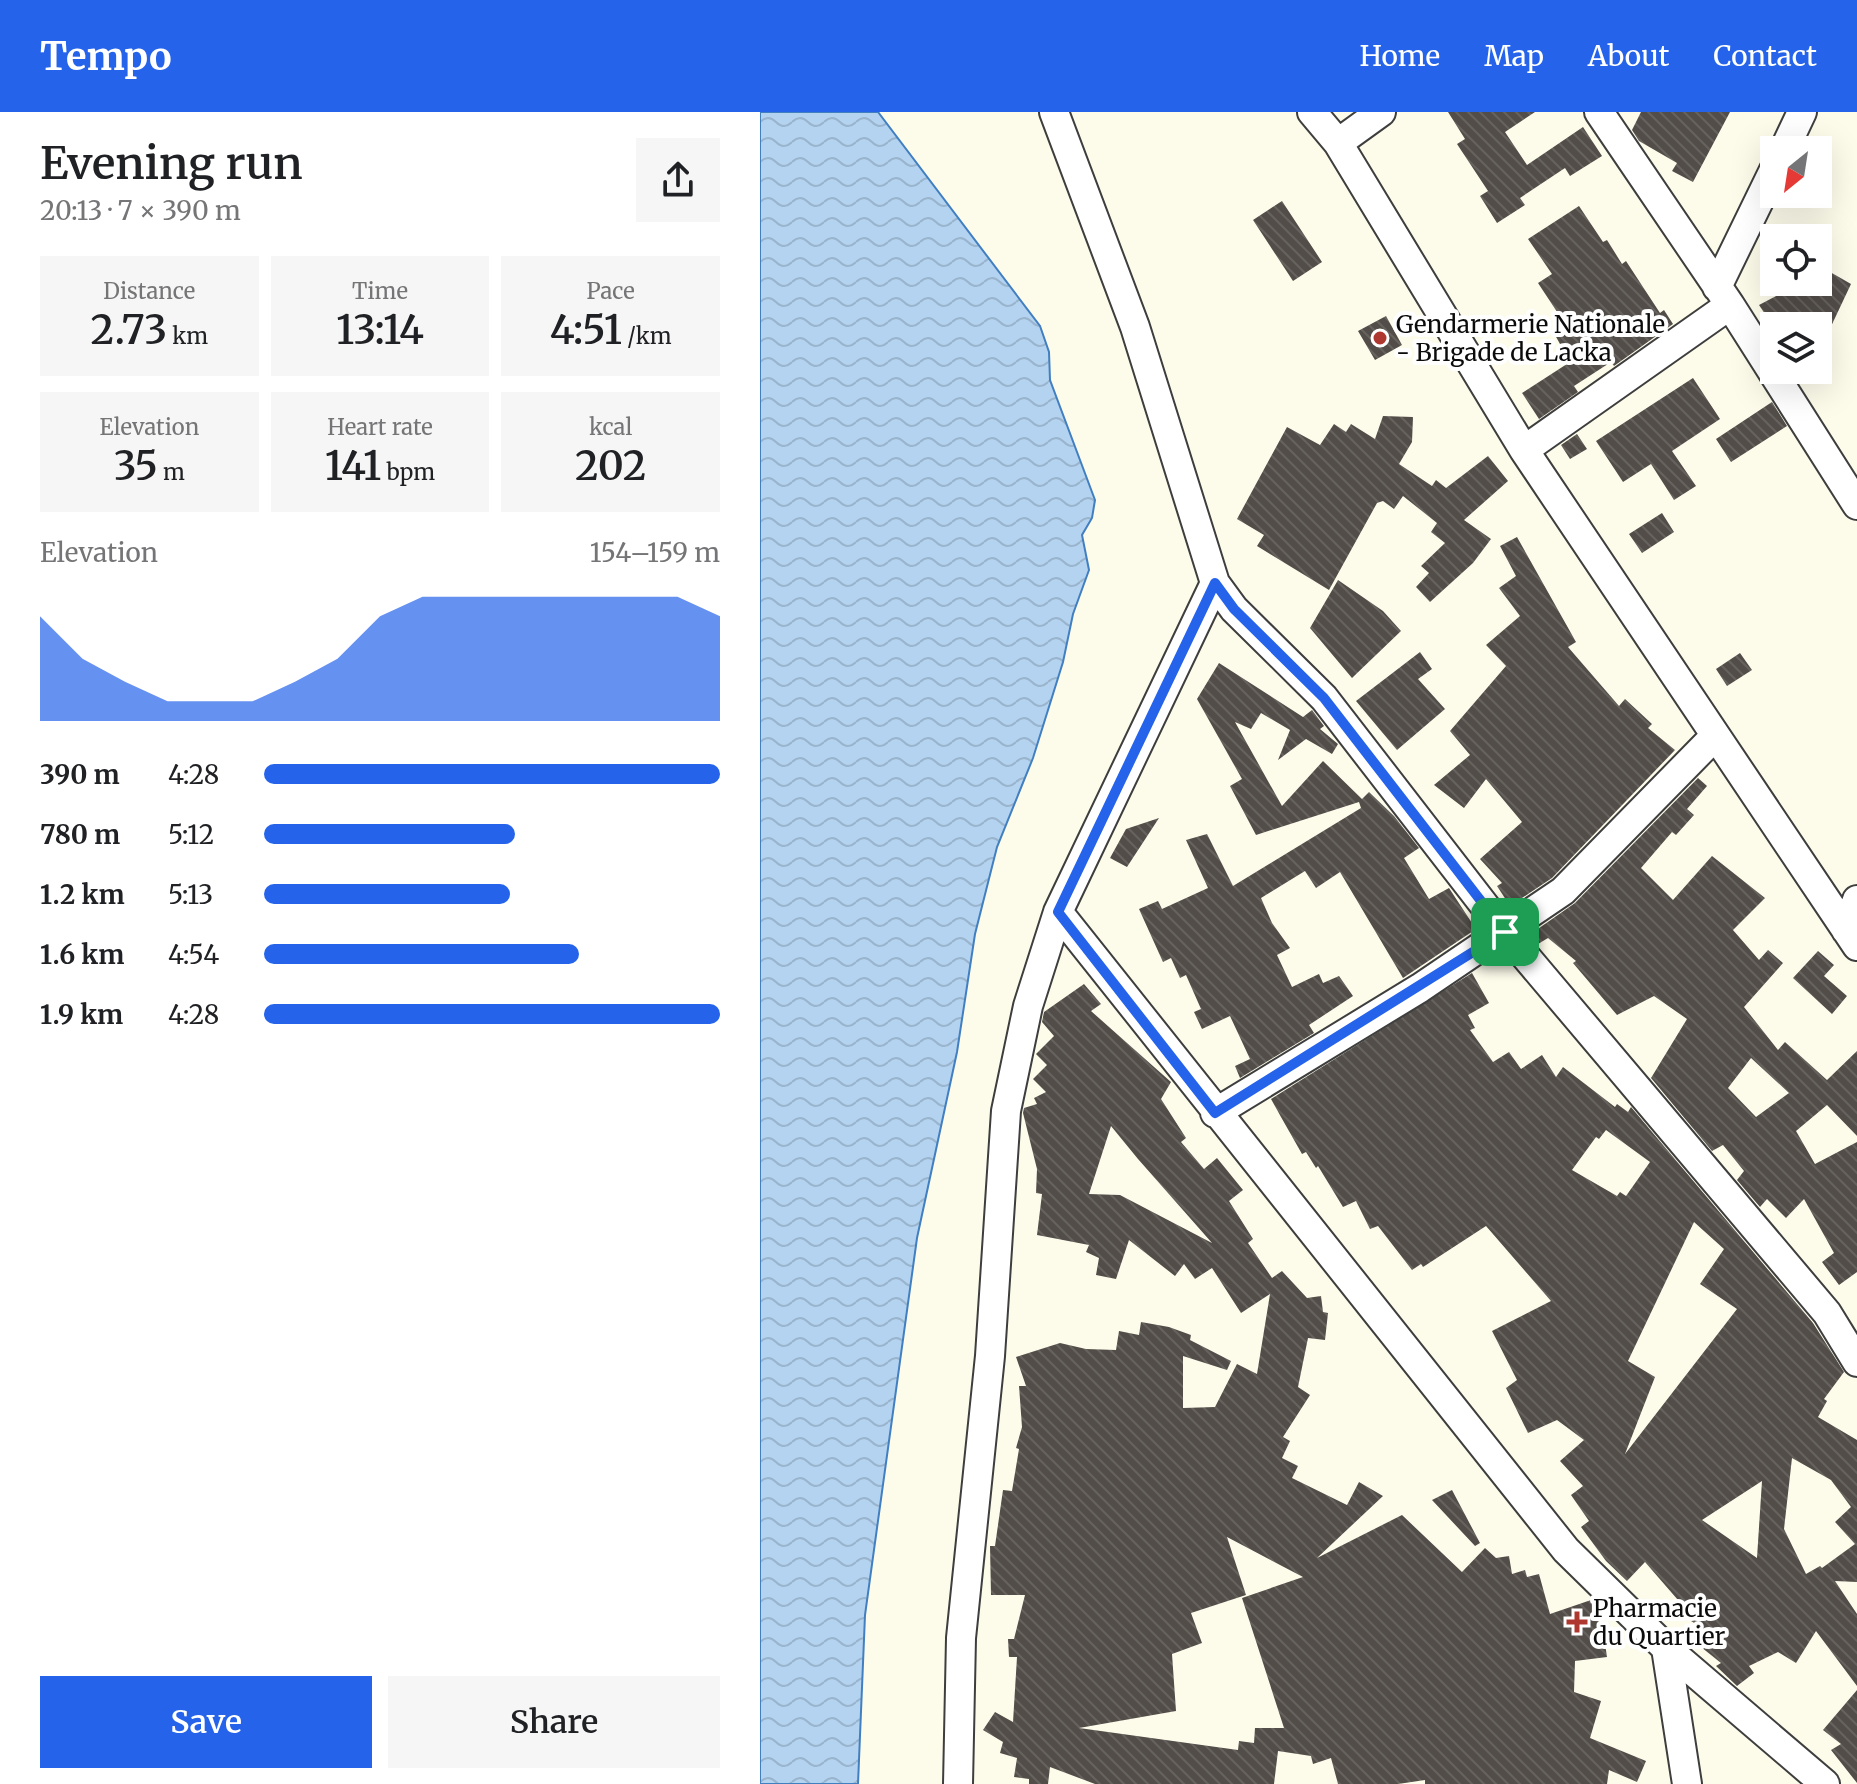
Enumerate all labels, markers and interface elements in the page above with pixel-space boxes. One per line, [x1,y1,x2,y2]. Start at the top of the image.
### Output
text: Tempo [40,33,172,80]
text: Home [1359,38,1440,74]
text: Map [1484,38,1544,74]
text: About [1588,38,1669,74]
text: Contact [1713,38,1817,74]
text: Evening run [40,136,303,191]
north arrow [1760,136,1832,208]
map controls [1760,136,1832,384]
button: share [636,138,720,222]
text: 20:13 · 7 × 390 m [40,194,241,227]
button: locate [1760,224,1832,296]
text: Distance [103,277,195,305]
text: Time [352,277,408,305]
text: Pace [587,277,635,305]
text: 2.73 [91,305,167,355]
text: 13:14 [336,305,424,355]
text: 4:51 [550,305,622,355]
place label: Gendarmerie Nationale - Brigade de Lacka [1396,309,1665,368]
button: layers [1760,312,1832,384]
text: km [167,322,208,350]
text: /km [622,322,672,350]
marker: Gendarmerie Nationale - Brigade de Lacka [1371,329,1389,347]
text: Elevation [99,413,199,441]
text: Heart rate [327,413,433,441]
text: kcal [589,413,632,441]
text: 35 [114,441,158,491]
text: 141 [325,441,381,491]
text: 202 [575,441,646,491]
text: m [158,458,185,486]
text: bpm [381,458,435,486]
text: Elevation [40,536,158,569]
text: 154–159 m [590,536,720,569]
text: 390 m [40,758,120,791]
text: 4:28 [168,758,219,791]
text: 780 m [40,818,120,851]
text: 5:12 [168,818,214,851]
text: 1.2 km [40,878,125,911]
text: 5:13 [168,878,213,911]
pin [1471,898,1539,966]
icon: arrive [1483,910,1527,954]
text: 1.6 km [40,938,124,971]
text: 4:54 [168,938,219,971]
text: 1.9 km [40,998,123,1031]
text: 4:28 [168,998,219,1031]
place label: Pharmacie du Quartier [1593,1593,1725,1652]
marker: Pharmacie du Quartier [1568,1613,1586,1631]
button: Save [40,1676,372,1768]
button: Share [388,1676,720,1768]

